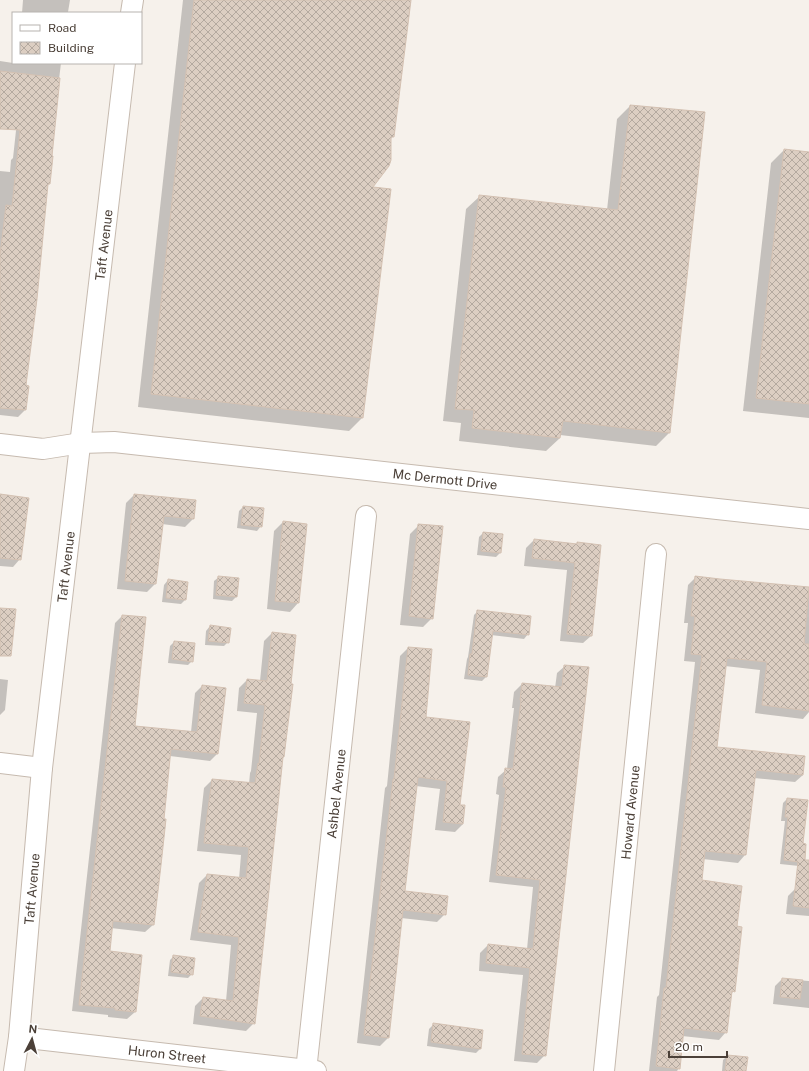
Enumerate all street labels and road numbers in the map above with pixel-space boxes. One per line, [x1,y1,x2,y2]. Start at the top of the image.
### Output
street label: Taft Avenue [92,209,115,281]
street label: Mc Dermott Drive [392,466,498,492]
street label: Taft Avenue [54,530,77,603]
street label: Ashbel Avenue [324,748,348,839]
street label: Howard Avenue [618,764,642,860]
street label: Taft Avenue [21,853,42,925]
street label: Huron Street [127,1042,207,1066]

